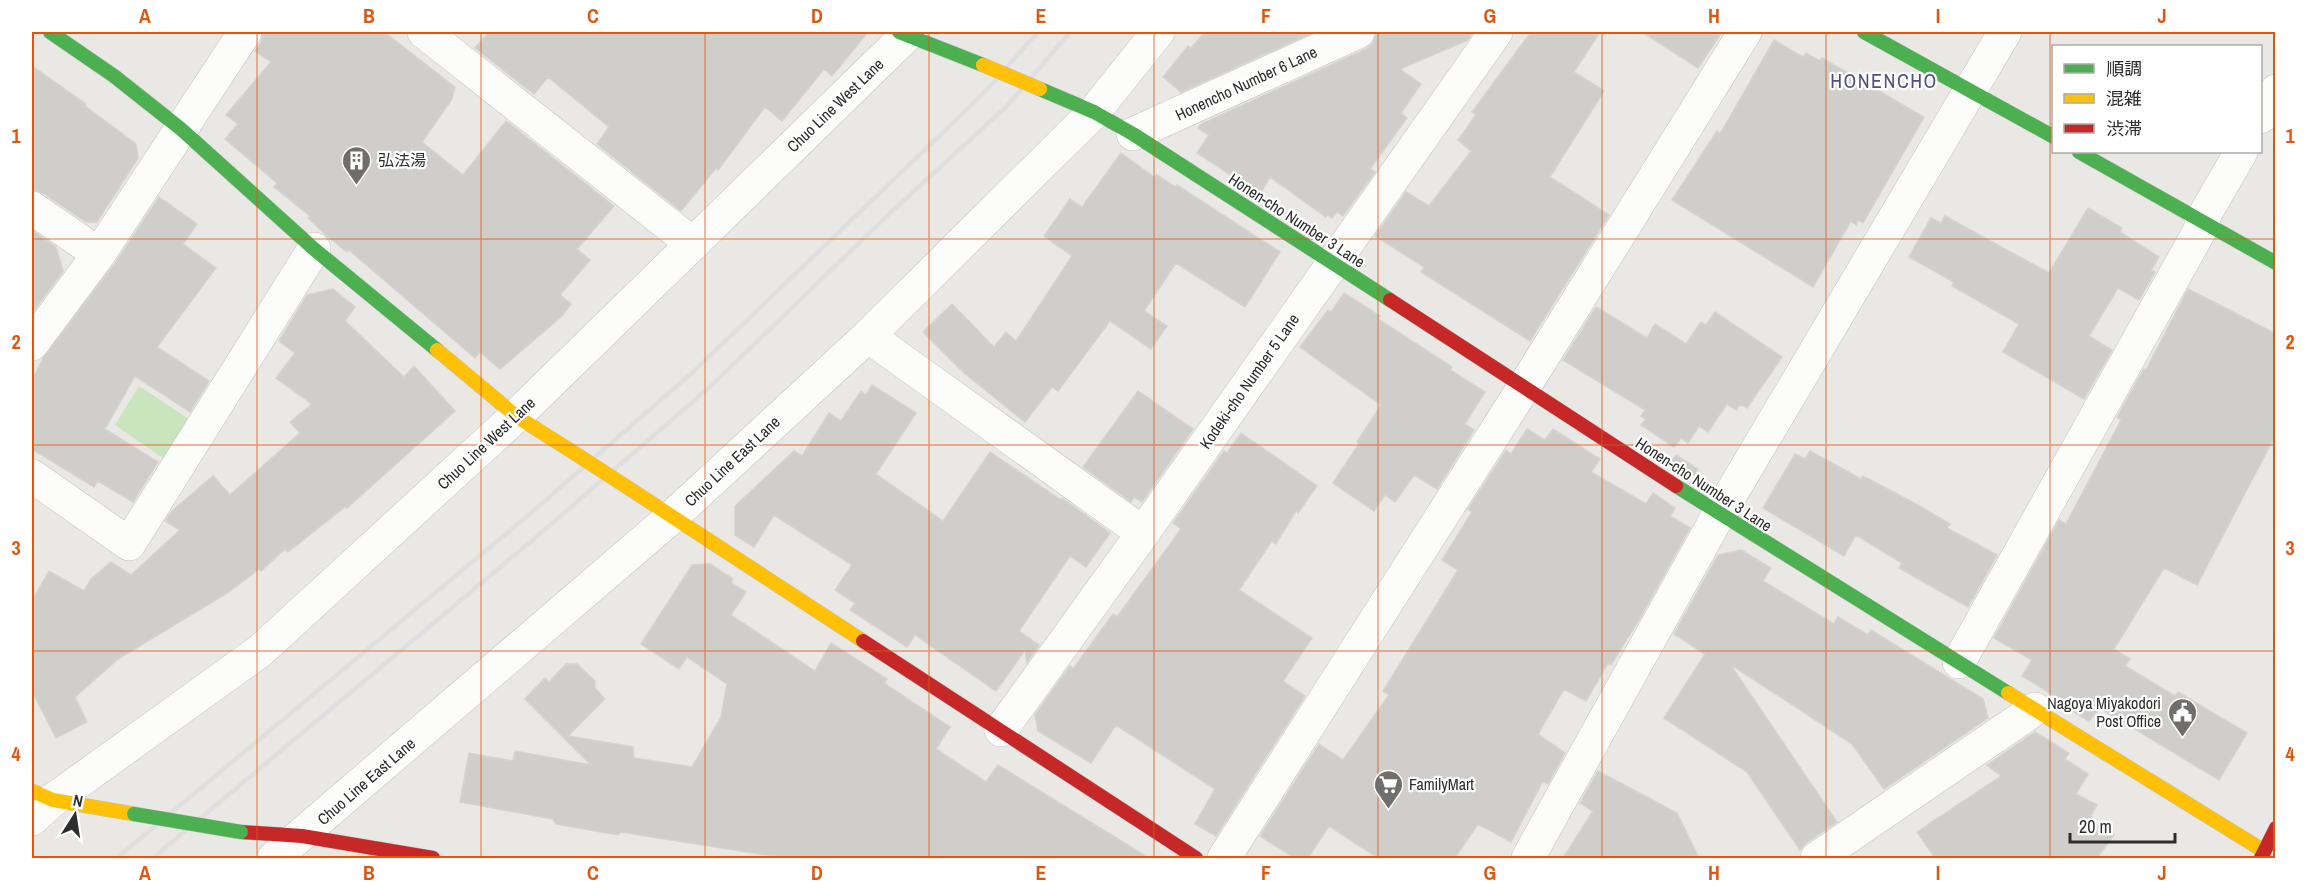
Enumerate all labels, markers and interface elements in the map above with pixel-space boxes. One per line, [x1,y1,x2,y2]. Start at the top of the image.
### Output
text: A [139,2,151,29]
text: B [363,2,375,29]
text: C [587,2,599,29]
text: D [811,2,823,29]
text: E [1036,2,1047,29]
text: F [1261,2,1271,29]
text: G [1484,2,1496,29]
text: H [1708,2,1720,29]
text: I [1936,2,1940,29]
text: J [2157,2,2167,29]
street label: Honencho Number 6 Lane [1172,41,1320,125]
legend [2052,45,2262,153]
street label: Chuo Line West Lane [782,53,888,157]
text: 順調 [2106,56,2142,81]
district label: HONENCHO [1830,67,1938,94]
text: 混雑 [2106,86,2142,111]
text: 渋滞 [2106,116,2142,141]
text: 1 [11,122,21,149]
text: 1 [2285,122,2295,149]
building icon: 弘法湯 [341,144,373,186]
place label: 弘法湯 [378,149,426,171]
street label: Honen-cho Number 3 Lane [1225,168,1369,272]
street label: Kodeki-cho Number 5 Lane [1194,309,1304,453]
text: 2 [11,328,21,355]
text: 2 [2285,328,2295,355]
street label: Chuo Line West Lane [432,392,540,494]
street label: Chuo Line East Lane [679,411,785,511]
street label: Honen-cho Number 3 Lane [1632,432,1776,536]
text: 3 [11,534,21,561]
text: 3 [2285,534,2295,561]
place label: Nagoya Miyakodori Post Office [2047,692,2161,732]
public building icon: Nagoya Miyakodori Post Office [2166,696,2198,738]
street label: Chuo Line East Lane [312,732,420,830]
text: 4 [11,740,21,767]
text: 4 [2285,740,2295,767]
supermarket icon: FamilyMart [1372,768,1404,810]
place label: FamilyMart [1409,773,1474,795]
north arrow [45,785,105,845]
text: N [71,789,85,812]
scale bar [2070,806,2175,844]
text: 20 m [2079,814,2112,839]
text: A [139,859,151,886]
text: B [363,859,375,886]
text: C [587,859,599,886]
text: D [811,859,823,886]
text: E [1036,859,1047,886]
text: F [1261,859,1271,886]
text: G [1484,859,1496,886]
text: H [1708,859,1720,886]
text: I [1936,859,1940,886]
text: J [2157,859,2167,886]

